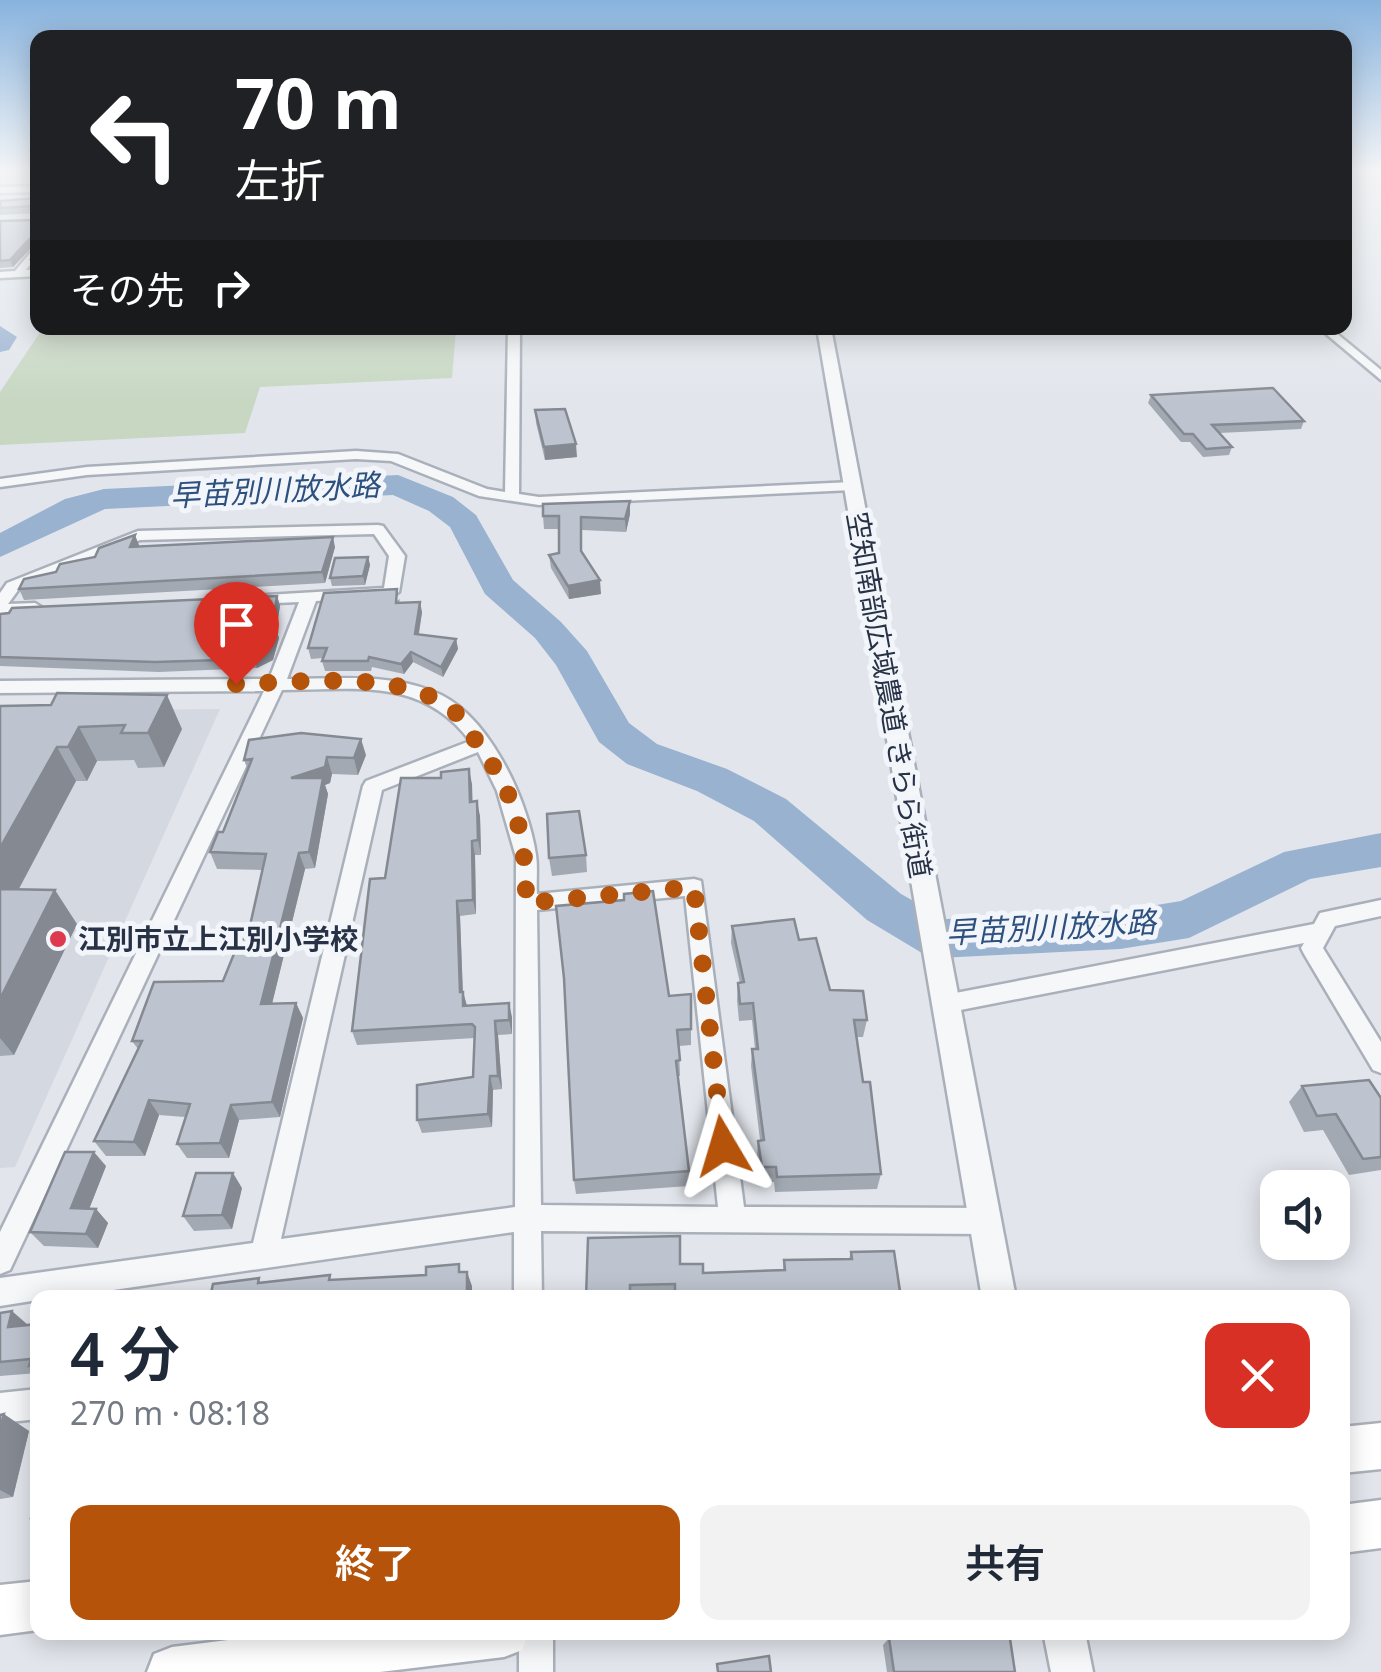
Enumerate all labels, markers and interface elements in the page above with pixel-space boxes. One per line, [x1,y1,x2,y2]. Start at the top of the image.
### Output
text: 70 m [235,54,402,150]
icon: left [70,70,200,200]
text: 左折 [235,149,325,210]
icon: right [204,260,259,315]
text: その先 [70,263,184,315]
water label: 早苗別川放水路 [169,463,384,515]
street label: 空知南部広域農道 きらら街道 [839,509,941,881]
pin [194,582,279,685]
icon: arrive [209,597,264,652]
water label: 早苗別川放水路 [945,900,1160,952]
place label: 江別市立上江別小学校 [78,919,358,957]
marker: 江別市立上江別小学校 [47,928,69,950]
position arrow [671,1094,775,1198]
map controls [1260,1170,1350,1260]
button: sound [1260,1170,1350,1260]
text: 4 分 [70,1312,180,1394]
button: close [1205,1323,1310,1428]
text: 270 m · 08:18 [70,1391,270,1434]
button: 終了 [70,1505,680,1620]
button: 共有 [700,1505,1310,1620]

